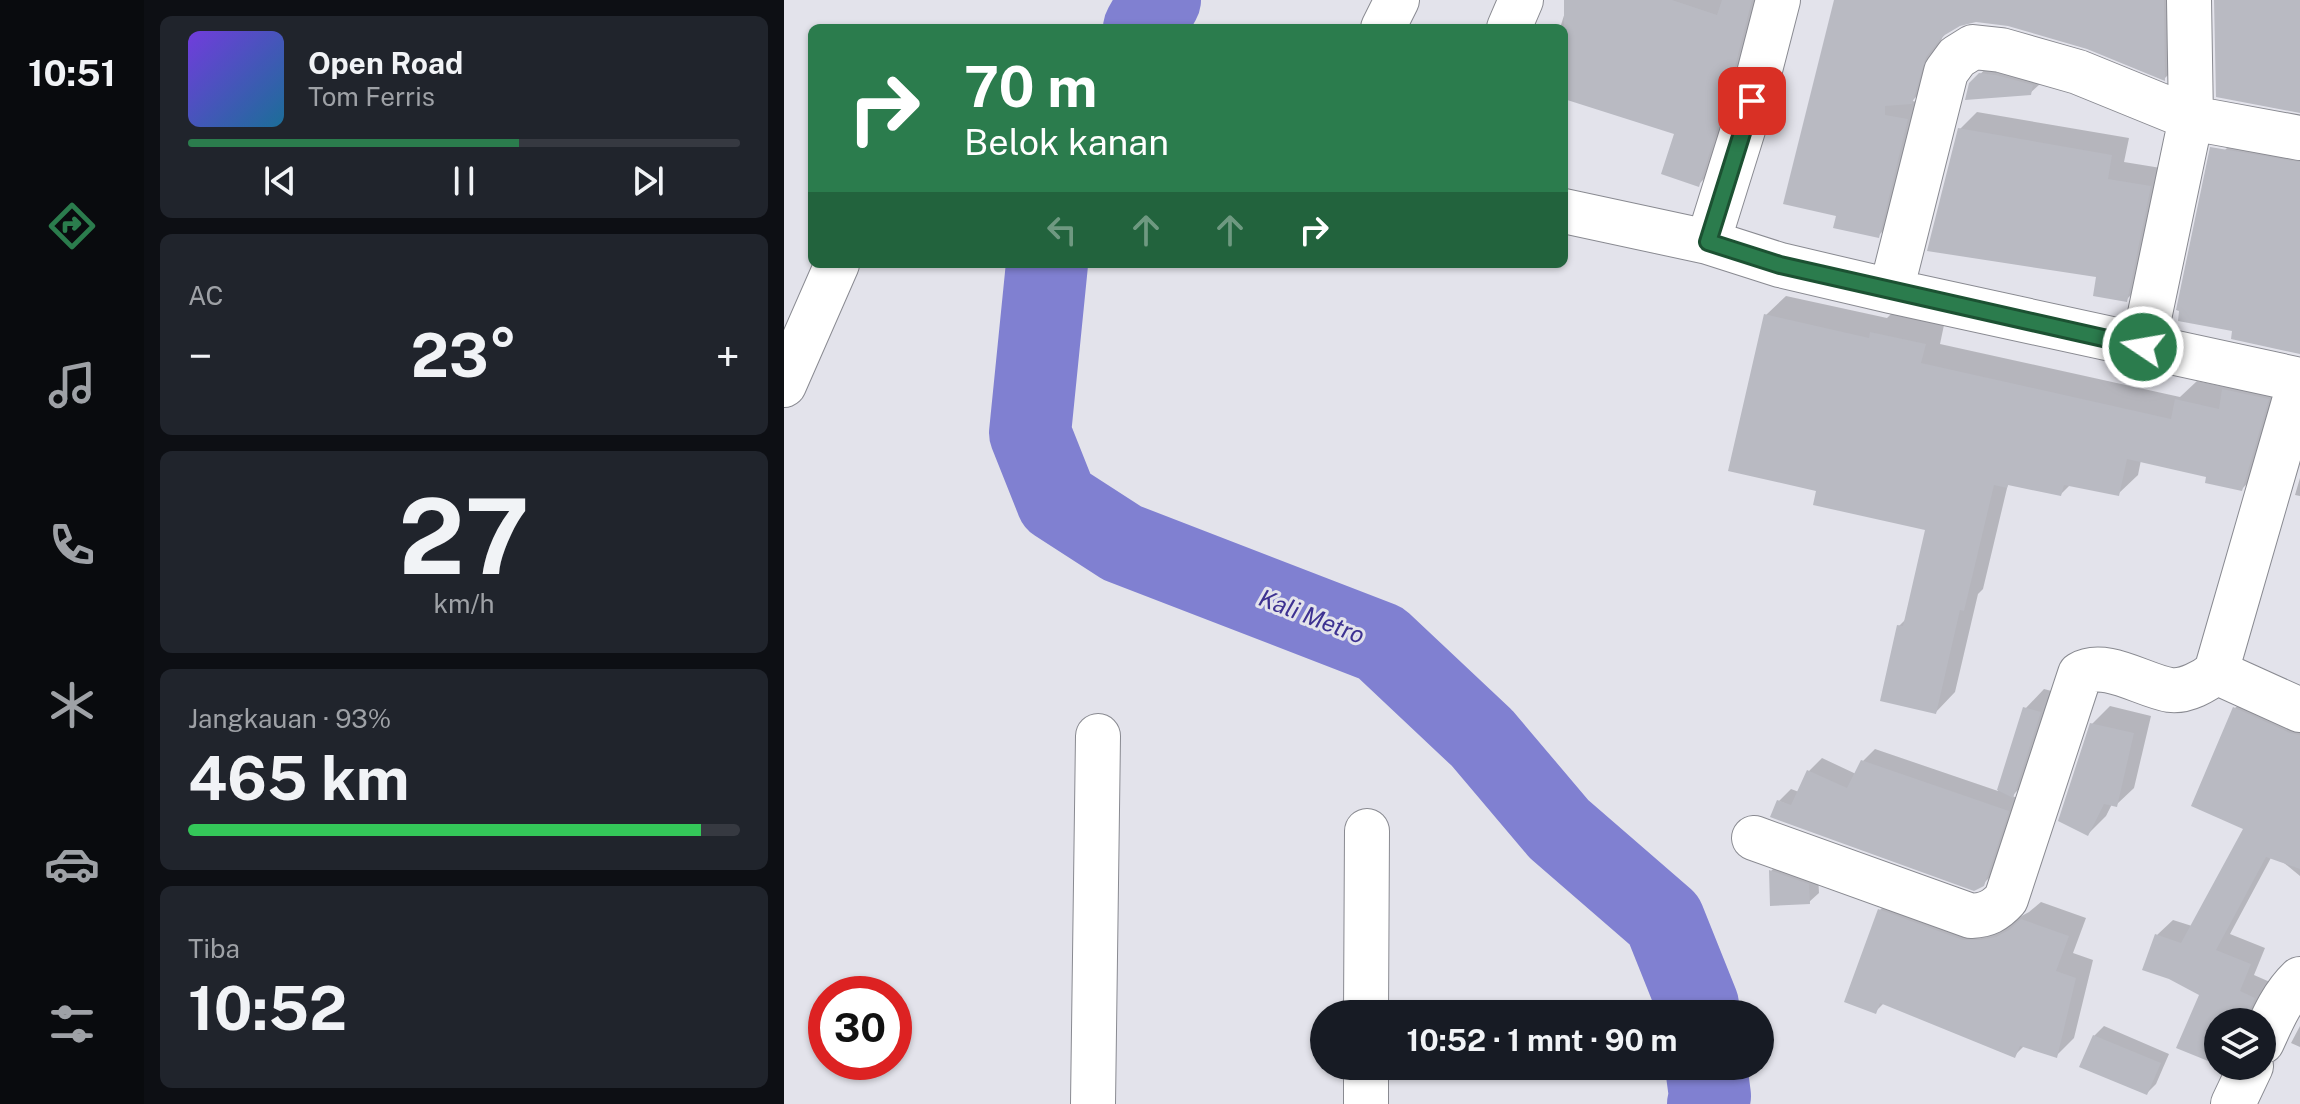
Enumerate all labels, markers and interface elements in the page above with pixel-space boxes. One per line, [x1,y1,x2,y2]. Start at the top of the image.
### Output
text: Open Road [308,45,463,81]
text: 10:51 [28,52,116,94]
text: 70 m [964,54,1097,120]
icon: right [832,56,936,160]
pin [1718,67,1786,135]
icon: arrive [1730,79,1774,123]
text: Tom Ferris [308,81,435,112]
text: Belok kanan [964,121,1169,163]
icon: previous [258,159,302,203]
icon: pause [442,159,486,203]
icon: next [626,159,670,203]
icon: directions [44,198,100,254]
icon: left [1040,208,1084,252]
icon: ahead [1124,208,1168,252]
icon: ahead [1208,208,1252,252]
icon: right [1292,208,1336,252]
text: AC [188,280,223,311]
position arrow [2101,305,2185,389]
text: 23° [411,320,517,391]
text: − [188,330,212,382]
text: + [716,330,740,382]
icon: music [44,357,100,413]
text: 27 [398,475,530,597]
icon: phone [44,517,100,573]
water label: Kali Metro [1255,583,1369,649]
text: km/h [433,588,495,619]
icon: climate [44,677,100,733]
text: Jangkauan · 93% [188,703,391,734]
text: 465 km [188,743,410,814]
icon: car [44,836,100,892]
text: Tiba [188,933,240,964]
text: 10:52 [188,973,347,1044]
speed limit sign: 30 [808,976,912,1080]
icon: filters [44,996,100,1052]
map controls [2204,1008,2276,1080]
button: layers [2204,1008,2276,1080]
text: 10:52 · 1 mnt · 90 m [1407,1022,1677,1058]

